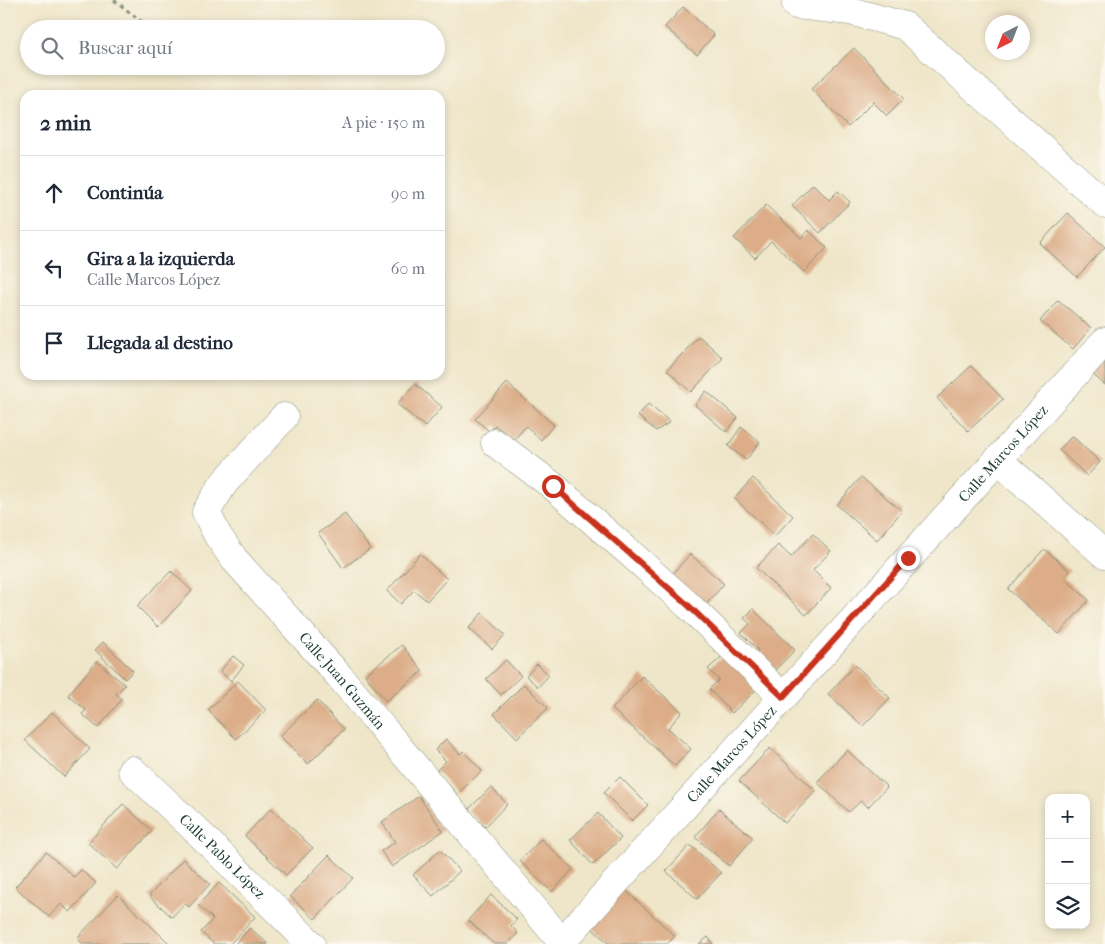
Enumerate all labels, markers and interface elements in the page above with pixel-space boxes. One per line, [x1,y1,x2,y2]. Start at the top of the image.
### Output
north arrow [985,15,1030,60]
search box [20,20,445,75]
icon: search [38,34,66,62]
text: Buscar aquí [78,37,172,59]
text: 2 min [40,111,91,135]
text: A pie · 150 m [342,113,425,132]
icon: ahead [40,179,68,207]
text: Continúa [87,182,163,204]
text: 90 m [391,184,425,203]
text: Gira a la izquierda [87,248,234,270]
icon: left [40,254,68,282]
text: 60 m [391,259,425,278]
text: Calle Marcos López [87,270,220,289]
icon: arrive [40,329,68,357]
text: Llegada al destino [87,332,233,354]
street label: Calle Marcos López [955,401,1052,506]
route start [542,475,565,498]
route end [897,547,920,570]
street label: Calle Juan Guzmán [295,629,389,733]
street label: Calle Marcos López [683,701,780,806]
map controls [1045,794,1090,929]
button: + [1045,794,1090,839]
street label: Calle Pablo López [176,810,269,903]
button: − [1045,839,1090,884]
button: layers [1045,884,1090,929]

